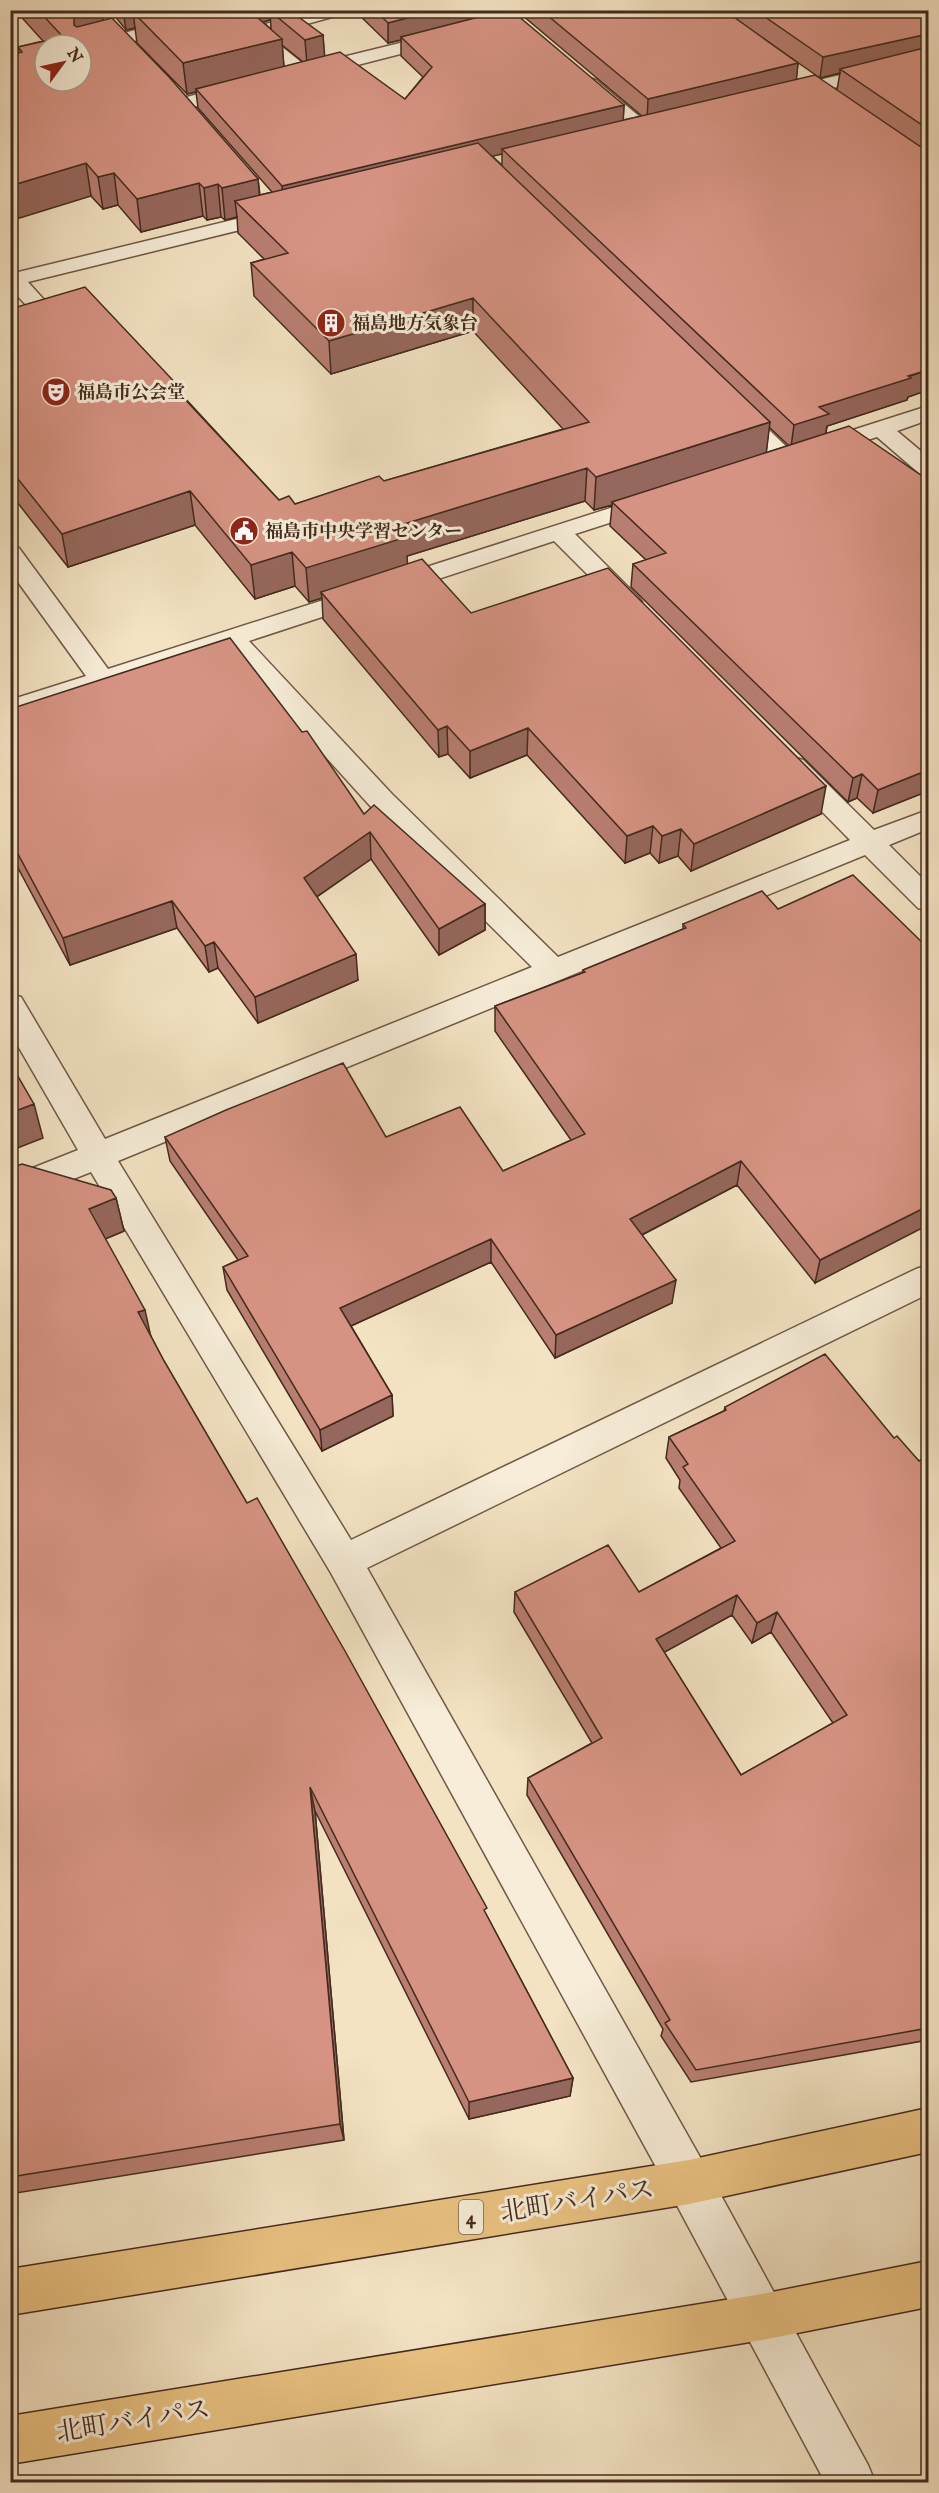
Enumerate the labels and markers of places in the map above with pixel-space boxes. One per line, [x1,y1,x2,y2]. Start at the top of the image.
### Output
building icon: 福島地方気象台 [315,307,347,339]
place label: 福島地方気象台 [352,313,478,336]
theatre icon: 福島市公会堂 [40,376,72,408]
place label: 福島市公会堂 [77,382,185,405]
public building icon: 福島市中央学習センター [228,515,260,547]
place label: 福島市中央学習センター [265,521,462,544]

